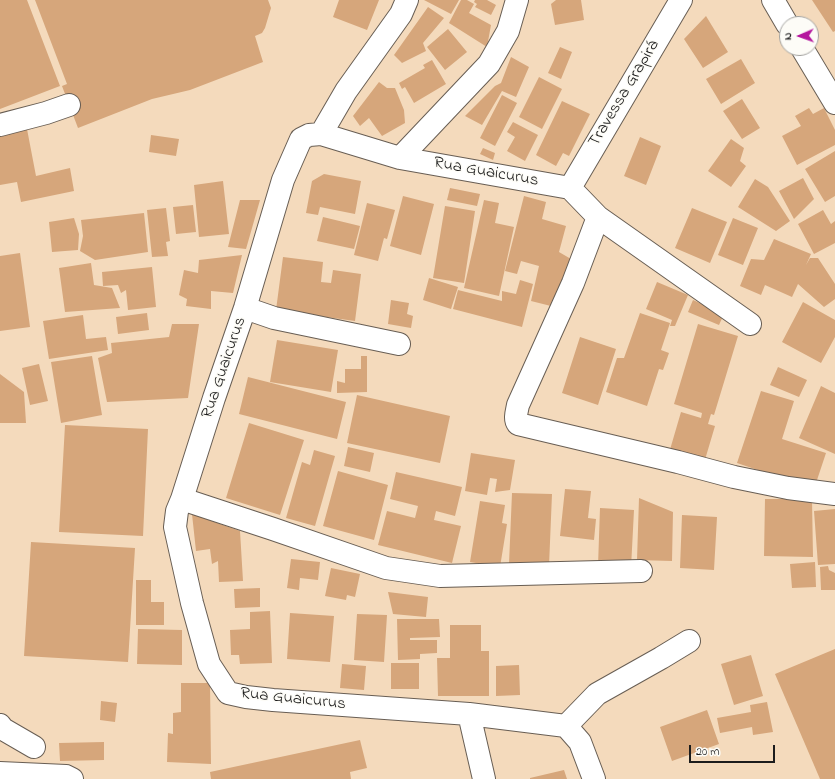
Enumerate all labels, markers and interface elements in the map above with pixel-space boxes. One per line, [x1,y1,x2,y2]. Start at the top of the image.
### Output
north arrow [779,16,819,56]
text: N [780,32,796,40]
street label: Travessa Grapirá [585,37,665,151]
street label: Rua Guaicurus [432,154,540,192]
street label: Rua Guaicurus [198,315,252,421]
street label: Rua Guaicurus [239,684,347,716]
scale bar [691,737,777,763]
text: 20 m [696,743,719,761]

